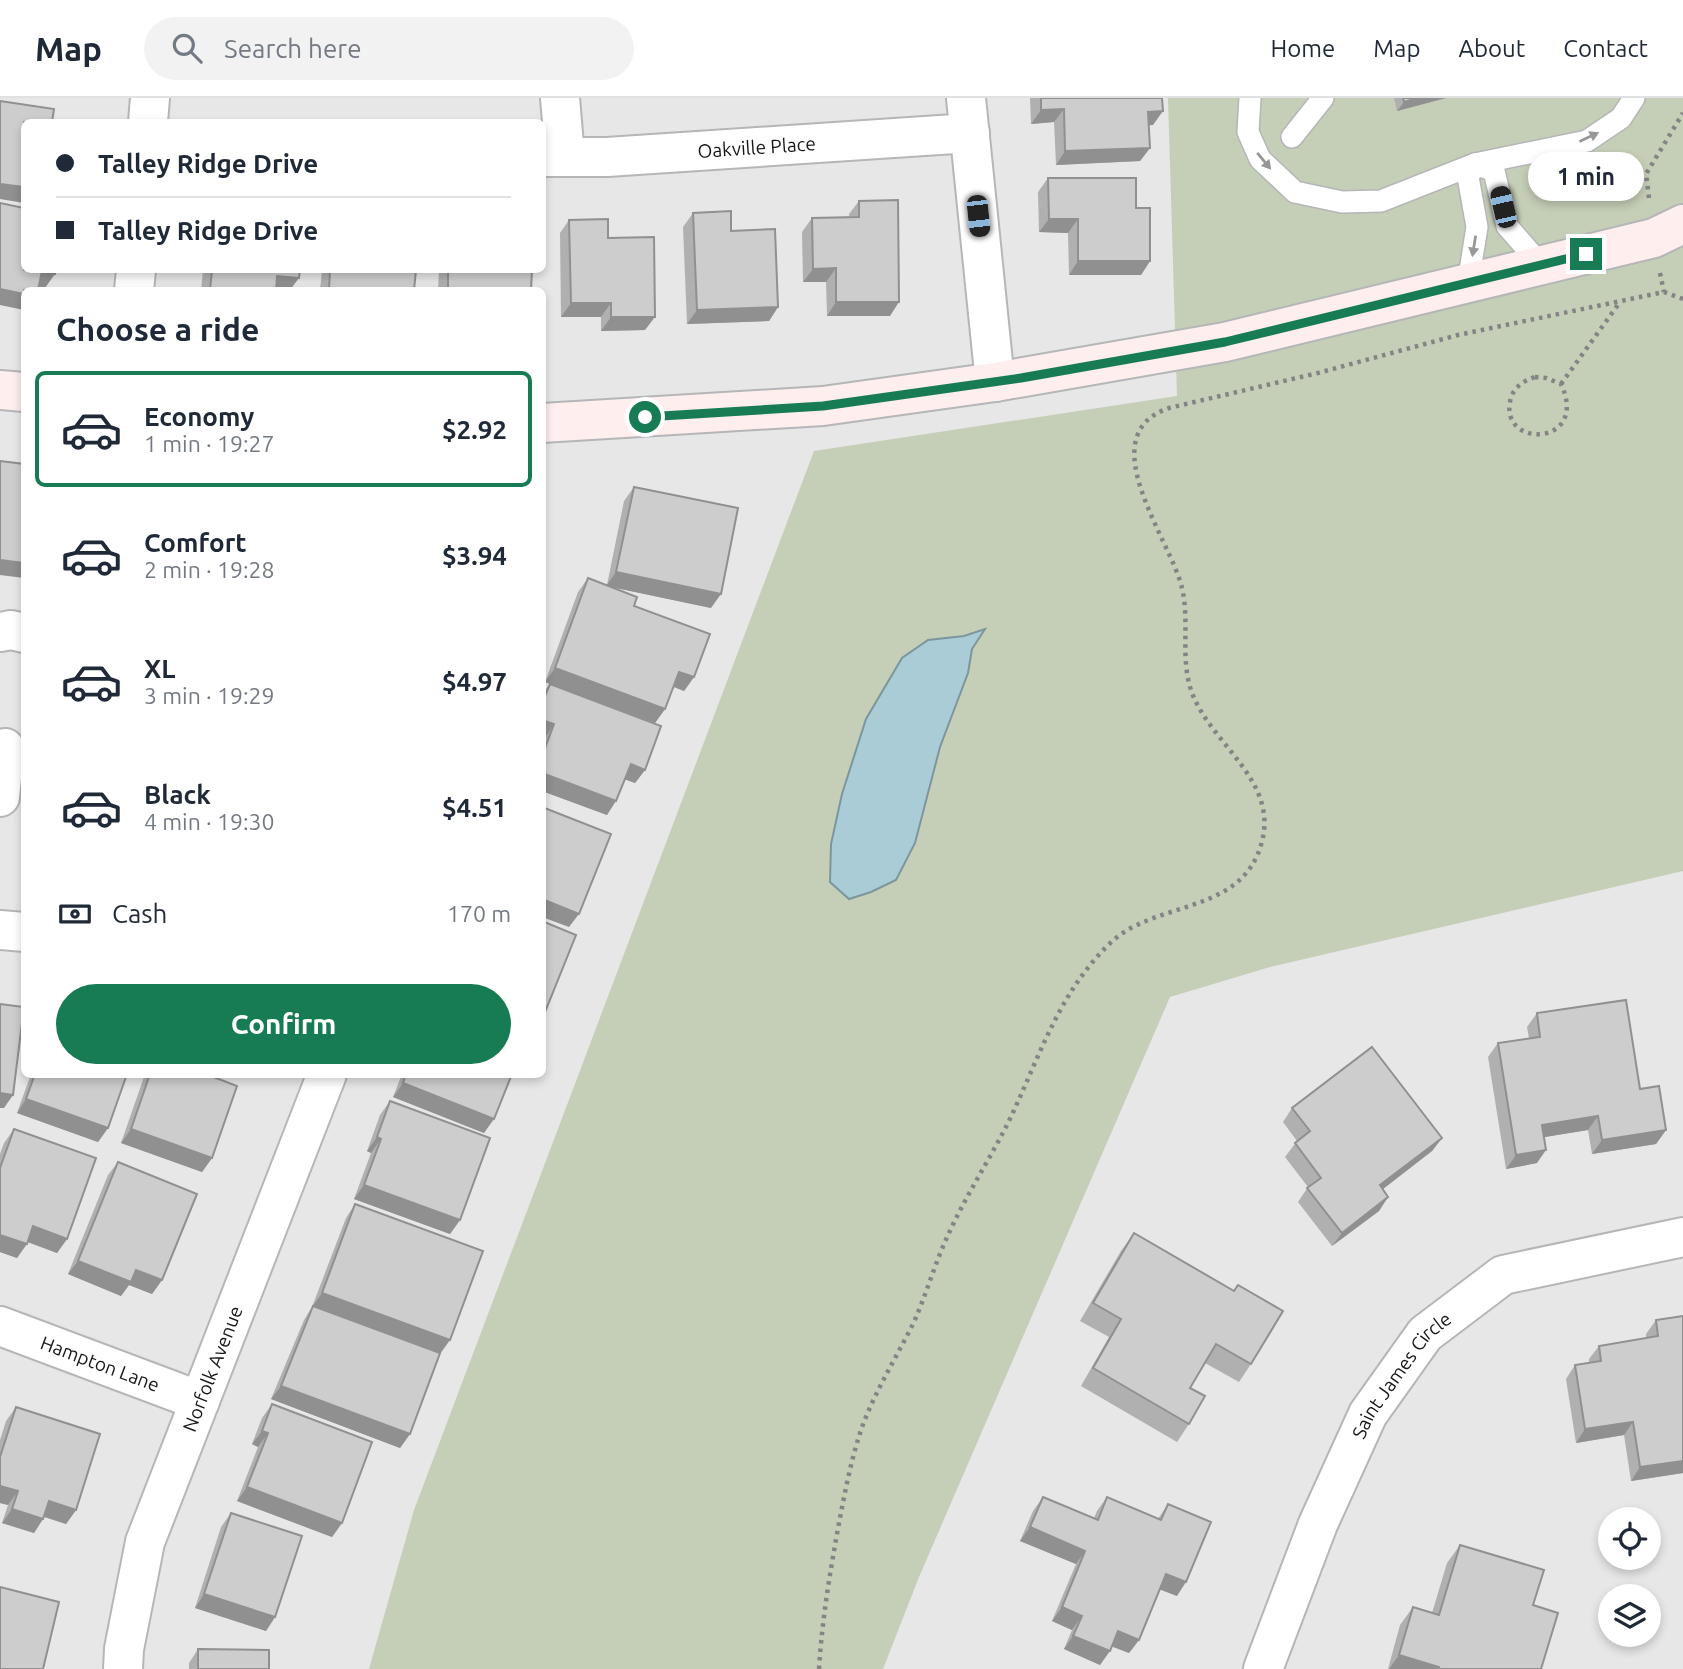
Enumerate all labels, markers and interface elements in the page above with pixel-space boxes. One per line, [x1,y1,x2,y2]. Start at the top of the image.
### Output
search box [144,17,634,80]
icon: search [168,29,206,67]
text: Map [35,30,102,67]
text: Search here [224,34,362,63]
text: Home [1270,35,1335,62]
text: Map [1373,35,1420,62]
text: About [1458,35,1525,62]
text: Contact [1563,35,1648,62]
one-way arrow [1579,131,1599,143]
street label: Oakville Place [697,132,816,162]
text: Talley Ridge Drive [98,149,318,178]
one-way arrow [1257,152,1272,170]
callout: 1 min [1528,152,1644,202]
text: 1 min [1557,164,1615,189]
car [1489,184,1518,230]
car [966,194,991,238]
text: Talley Ridge Drive [98,216,318,245]
one-way arrow [1468,236,1479,258]
route end [1570,238,1602,270]
text: Choose a ride [56,311,259,347]
icon: car [60,398,123,461]
route start [629,401,661,433]
text: Economy [144,402,254,431]
text: $2.92 [442,415,507,444]
text: 1 min · 19:27 [144,431,275,456]
icon: car [60,524,123,587]
text: Comfort [144,528,247,557]
text: $3.94 [442,541,507,570]
text: 2 min · 19:28 [144,557,275,582]
icon: car [60,650,123,713]
text: XL [144,654,175,683]
text: $4.97 [442,667,507,696]
text: 3 min · 19:29 [144,683,275,708]
icon: car [60,776,123,839]
text: Black [144,780,211,809]
text: $4.51 [442,793,507,822]
text: 4 min · 19:30 [144,809,275,834]
icon: cash [56,895,94,933]
text: Cash [112,899,167,928]
text: 170 m [447,901,511,926]
button: Confirm [56,984,511,1064]
street label: Norfolk Avenue [178,1303,247,1435]
street label: Saint James Circle [1347,1307,1455,1442]
street label: Hampton Lane [38,1331,163,1396]
map controls [1598,1507,1661,1647]
button: locate [1598,1507,1661,1570]
button: layers [1598,1584,1661,1647]

